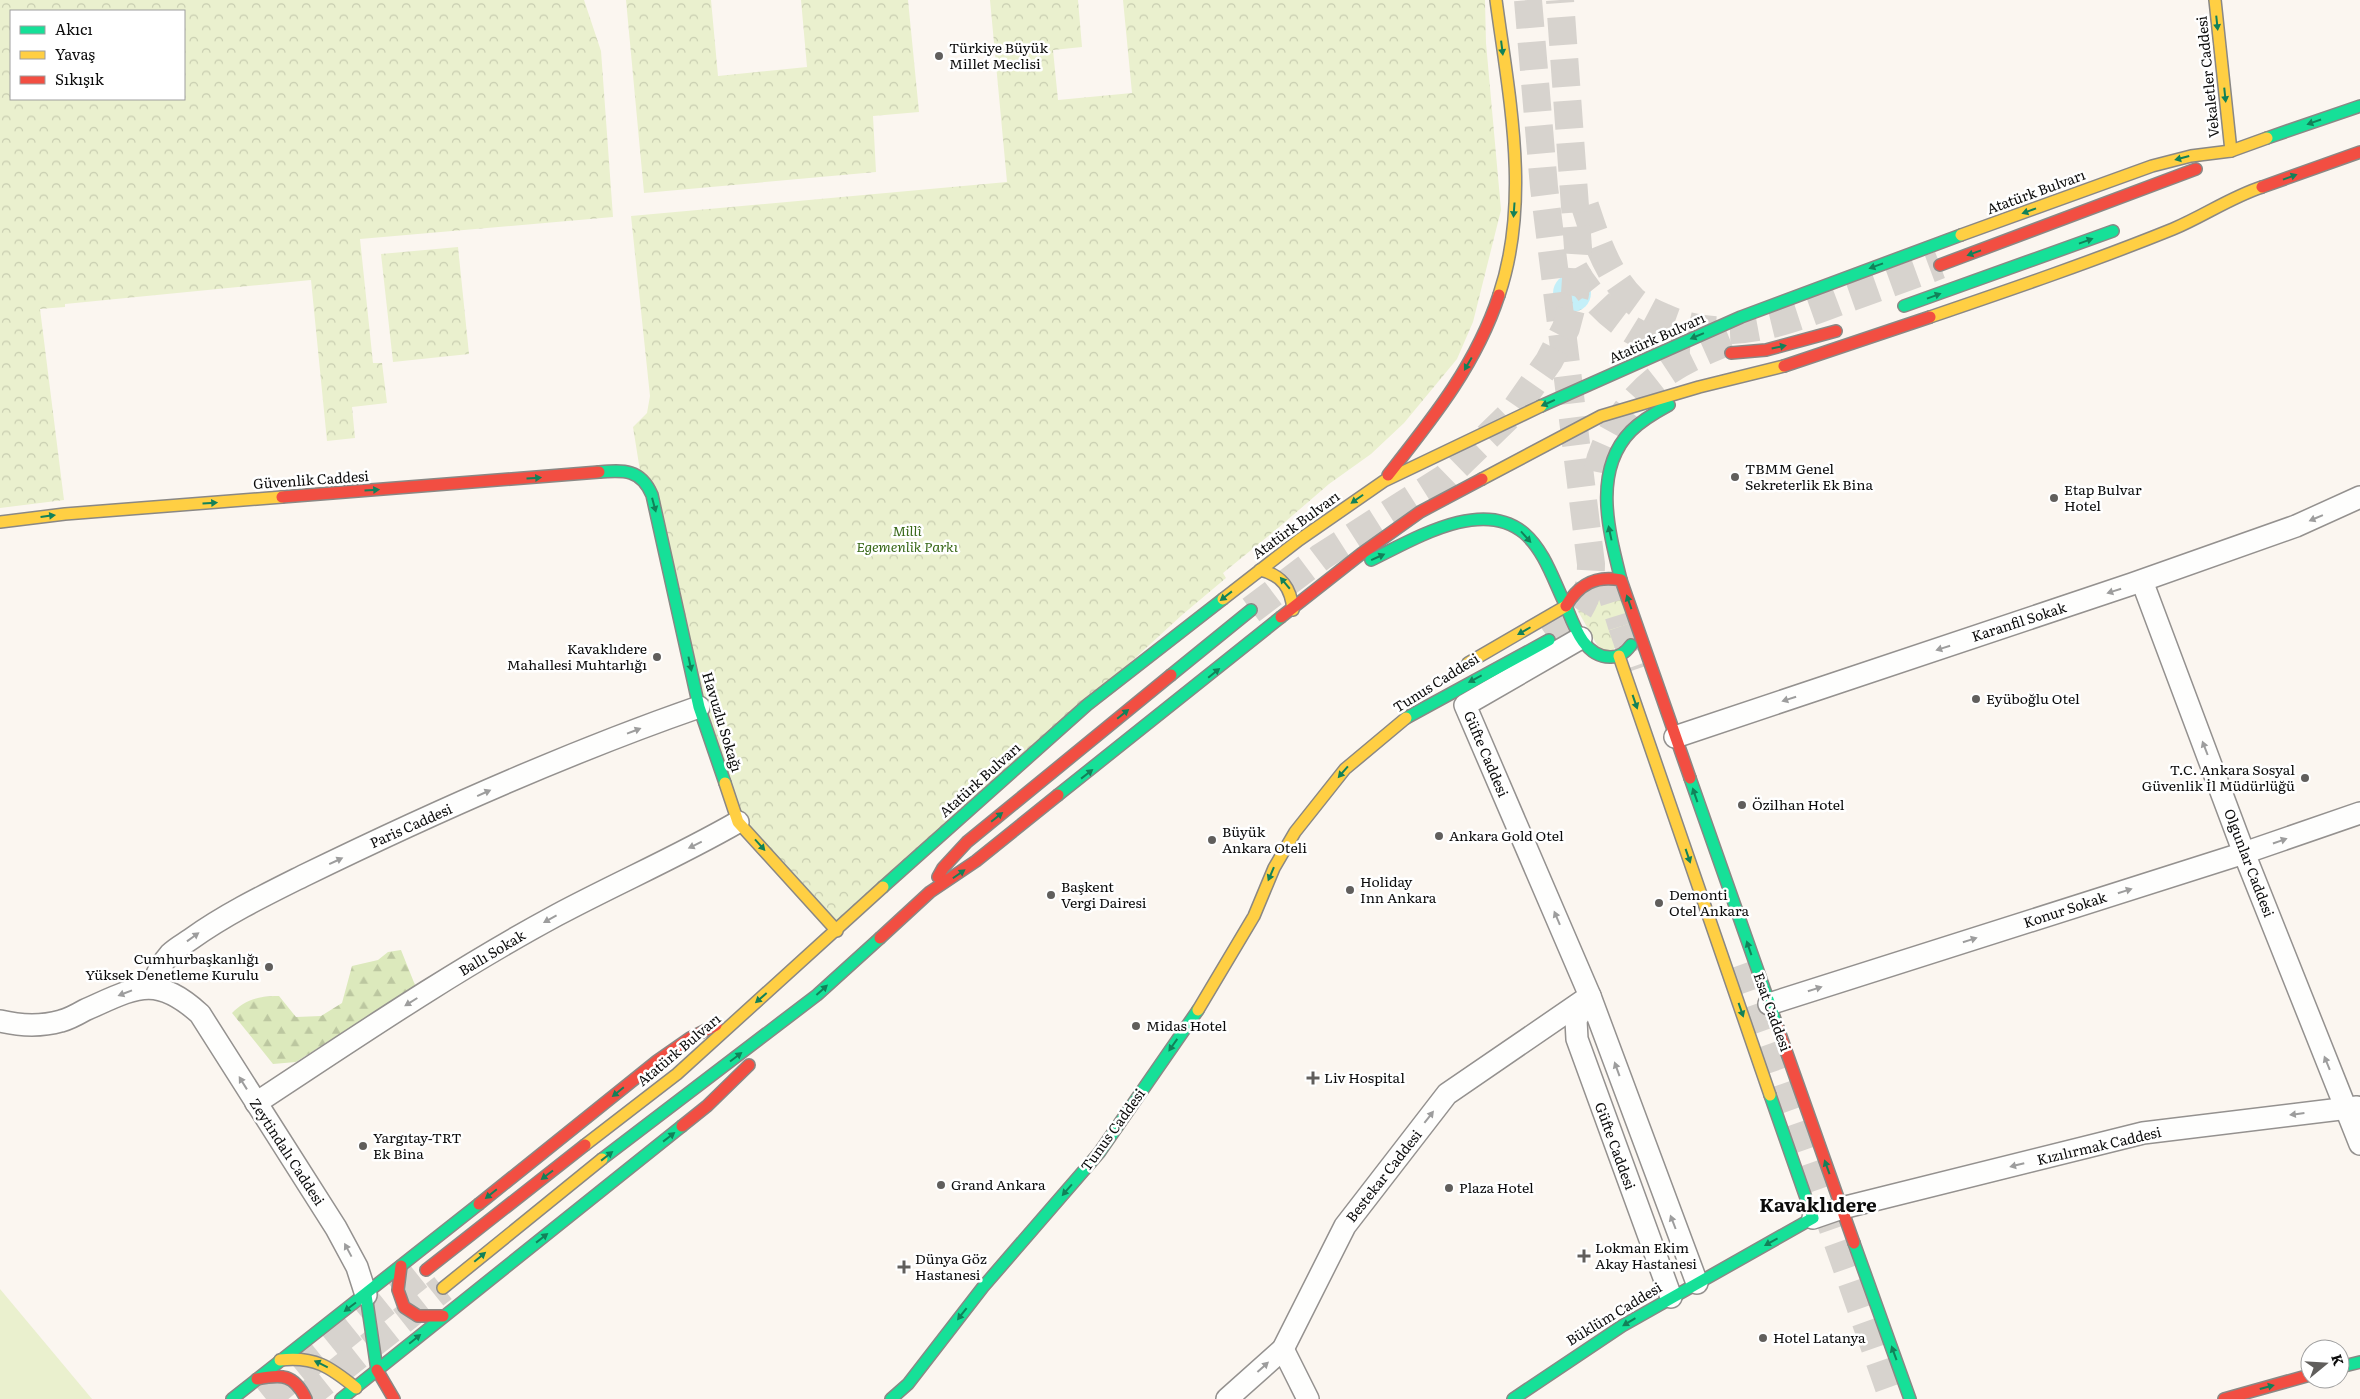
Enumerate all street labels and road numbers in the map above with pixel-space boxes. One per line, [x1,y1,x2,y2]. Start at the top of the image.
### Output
street label: Vekaletler Caddesi [2191,15,2223,139]
street label: Atatürk Bulvarı [1984,164,2088,218]
street label: Atatürk Bulvarı [1605,307,1708,367]
street label: Güvenlik Caddesi [252,465,370,493]
street label: Atatürk Bulvarı [1248,485,1343,563]
street label: Karanfil Sokak [1969,596,2069,646]
street label: Tunus Caddesi [1389,648,1483,717]
street label: Havuzlu Sokağı [698,669,748,775]
street label: Güfte Caddesi [1460,707,1514,800]
street label: Atatürk Bulvarı [934,737,1025,821]
street label: Paris Caddesi [366,798,455,852]
street label: Olgunlar Caddesi [2220,806,2280,920]
street label: Konur Sokak [2020,886,2109,932]
street label: Ballı Sokak [454,924,529,980]
street label: Esat Caddesi [1749,969,1797,1054]
street label: Atatürk Bulvarı [632,1008,725,1090]
street label: Tunus Caddesi [1075,1084,1149,1175]
street label: Zeytindalı Caddesi [246,1094,330,1209]
street label: Güfte Caddesi [1591,1099,1641,1193]
street label: Kızılırmak Caddesi [2035,1121,2163,1169]
street label: Bestekar Caddesi [1341,1125,1426,1226]
street label: Büklüm Caddesi [1562,1276,1665,1350]

